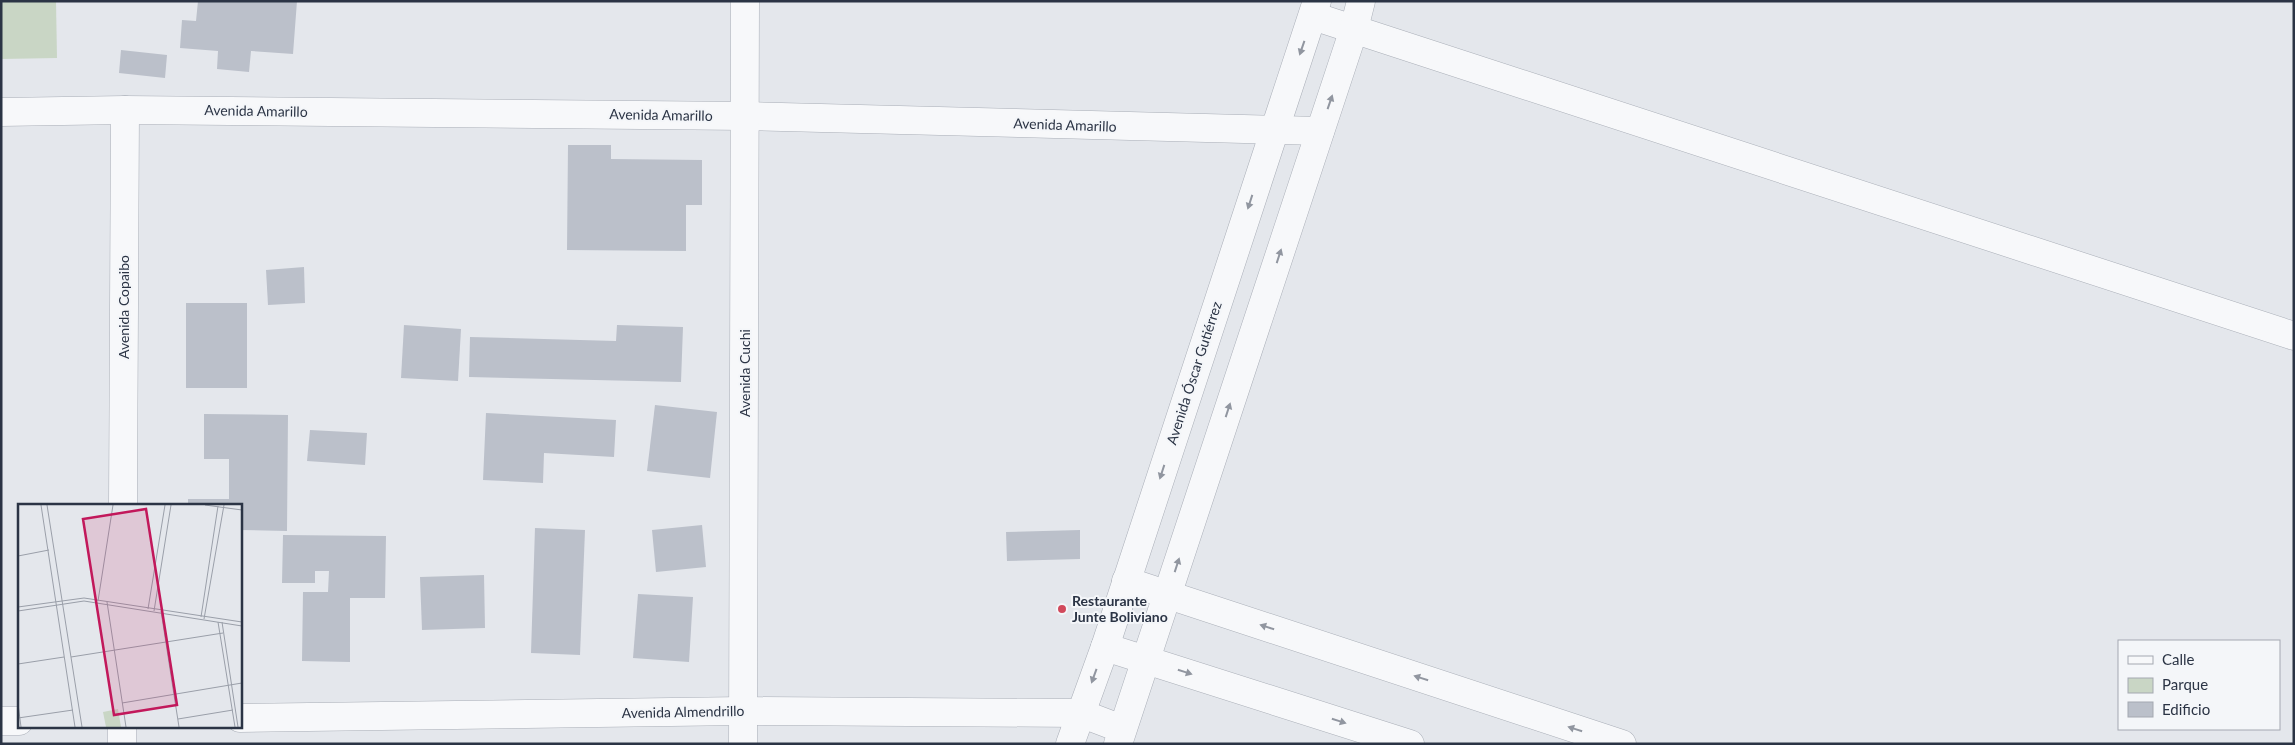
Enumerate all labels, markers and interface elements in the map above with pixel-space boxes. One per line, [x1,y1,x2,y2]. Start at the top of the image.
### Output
one-way arrow [1298,40,1305,55]
one-way arrow [1326,94,1334,109]
street label: Avenida Amarillo [204,101,308,120]
street label: Avenida Amarillo [609,105,713,124]
street label: Avenida Amarillo [1013,114,1117,135]
one-way arrow [1246,194,1254,209]
one-way arrow [1275,248,1283,263]
street label: Avenida Copaibo [115,255,132,359]
street label: Avenida Óscar Gutiérrez [1162,299,1225,447]
street label: Avenida Cuchi [736,329,753,417]
one-way arrow [1225,403,1232,418]
one-way arrow [1157,465,1165,480]
inset map [18,504,241,728]
one-way arrow [1174,557,1182,572]
place label: Restaurante Junte Boliviano [1072,592,1168,625]
marker: Restaurante Junte Boliviano [1056,603,1068,615]
one-way arrow [1259,623,1274,630]
legend [2118,640,2280,730]
text: Calle [2162,650,2195,668]
one-way arrow [1177,668,1192,676]
one-way arrow [1090,669,1097,684]
one-way arrow [1413,674,1428,682]
text: Parque [2162,675,2208,693]
text: Edificio [2162,700,2210,718]
street label: Avenida Almendrillo [621,702,745,721]
one-way arrow [1332,718,1347,726]
one-way arrow [1568,724,1583,732]

